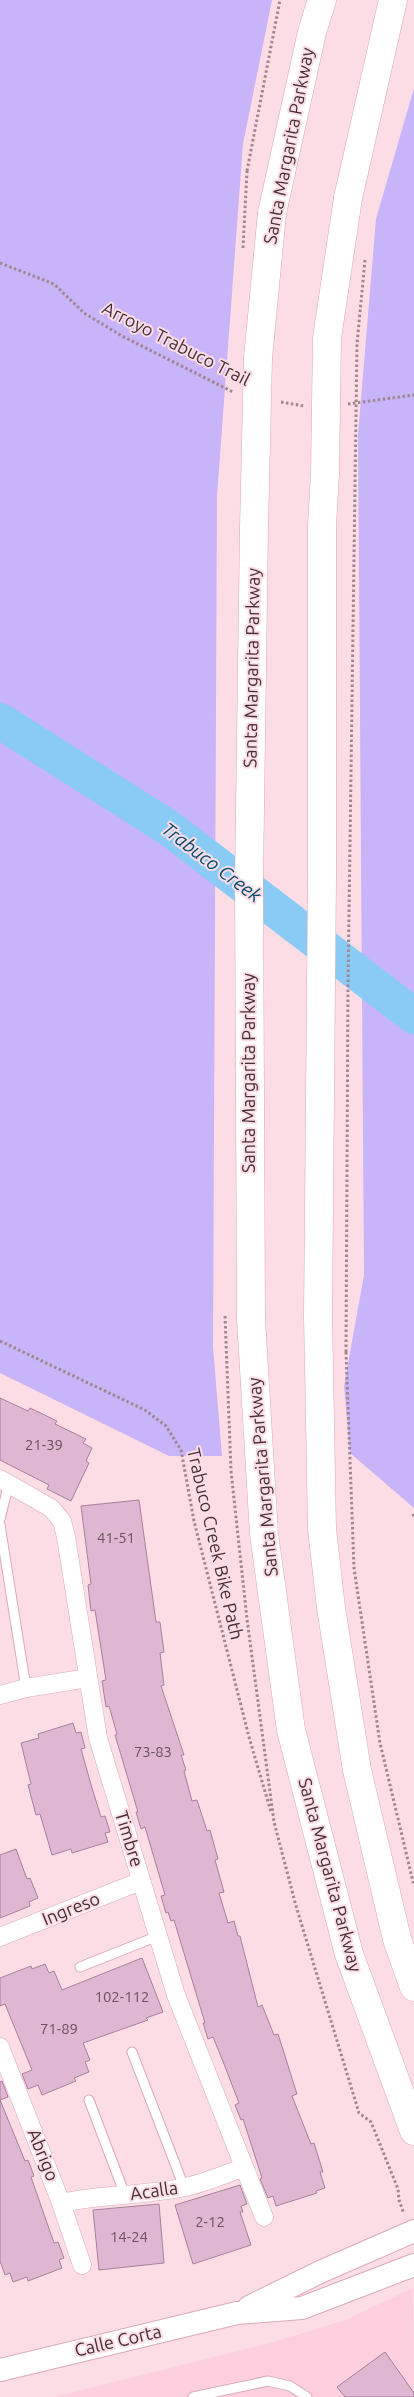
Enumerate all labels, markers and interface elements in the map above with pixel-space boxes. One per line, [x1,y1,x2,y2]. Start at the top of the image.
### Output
street label: Santa Margarita Parkway [259,45,317,246]
street label: Arroyo Trabuco Trail [99,297,254,389]
street label: Santa Margarita Parkway [239,568,263,768]
water label: Trabuco Creek [158,817,266,907]
street label: Santa Margarita Parkway [238,973,258,1173]
street label: Santa Margarita Parkway [243,1376,281,1578]
house number: 21-39 [25,1436,63,1453]
street label: Trabuco Creek Bike Path [184,1446,248,1642]
house number: 41-51 [97,1529,135,1546]
house number: 73-83 [134,1743,172,1760]
street label: Santa Margarita Parkway [295,1776,367,1974]
street label: Timbre [112,1808,148,1869]
street label: Ingreso [39,1888,102,1929]
house number: 102-112 [94,1988,150,2005]
house number: 71-89 [40,2020,78,2037]
street label: Abrigo [24,2126,63,2184]
street label: Acalla [129,2177,179,2203]
house number: 2-12 [195,2213,225,2230]
house number: 14-24 [110,2228,148,2245]
street label: Calle Corta [72,2320,163,2360]

